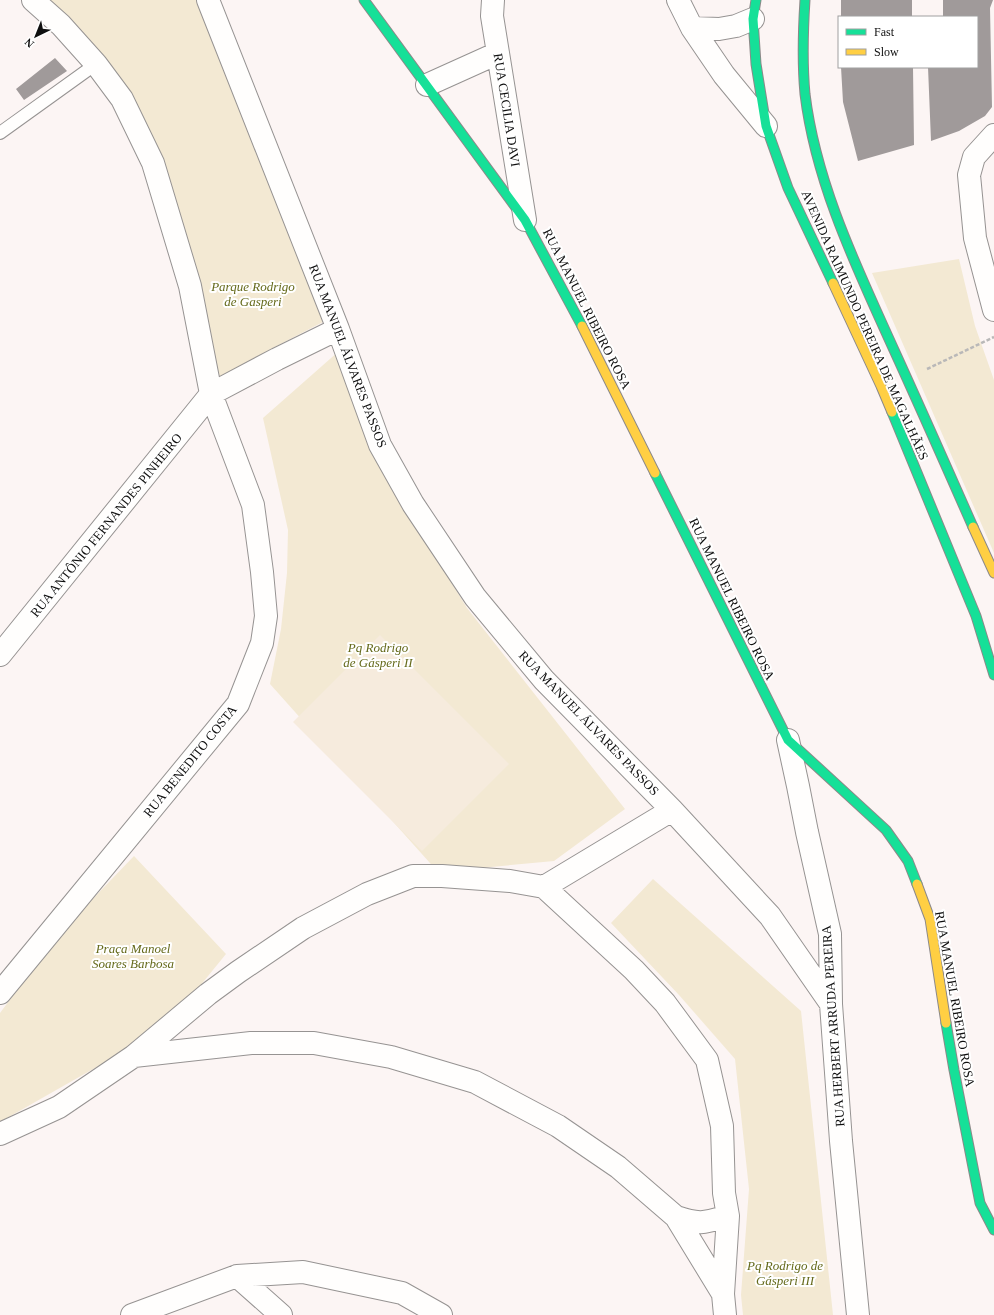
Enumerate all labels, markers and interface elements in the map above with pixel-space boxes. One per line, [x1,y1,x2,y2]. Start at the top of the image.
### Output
north arrow [16,16,56,56]
legend [838,16,978,68]
text: Fast [874,25,895,39]
text: N [22,36,36,50]
text: Slow [874,45,899,59]
street label: RUA CECILIA DAVI [491,52,523,168]
street label: AVENIDA RAIMUNDO PEREIRA DE MAGALHÃES [798,188,932,462]
street label: RUA MANUEL RIBEIRO ROSA [540,226,634,392]
street label: RUA MANUEL ÁLVARES PASSOS [306,262,390,450]
park label: Parque Rodrigo de Gasperi [210,279,295,309]
street label: RUA ANTÔNIO FERNANDES PINHEIRO [27,430,185,620]
street label: RUA MANUEL RIBEIRO ROSA [686,516,778,683]
park label: Pq Rodrigo de Gásperi II [343,640,413,670]
street label: RUA MANUEL ÁLVARES PASSOS [516,648,662,798]
street label: RUA BENEDITO COSTA [140,702,240,820]
street label: RUA MANUEL RIBEIRO ROSA [932,910,978,1089]
street label: RUA HERBERT ARRUDA PEREIRA [818,924,848,1127]
park label: Praça Manoel Soares Barbosa [92,941,175,971]
park label: Pq Rodrigo de Gásperi III [746,1258,823,1288]

